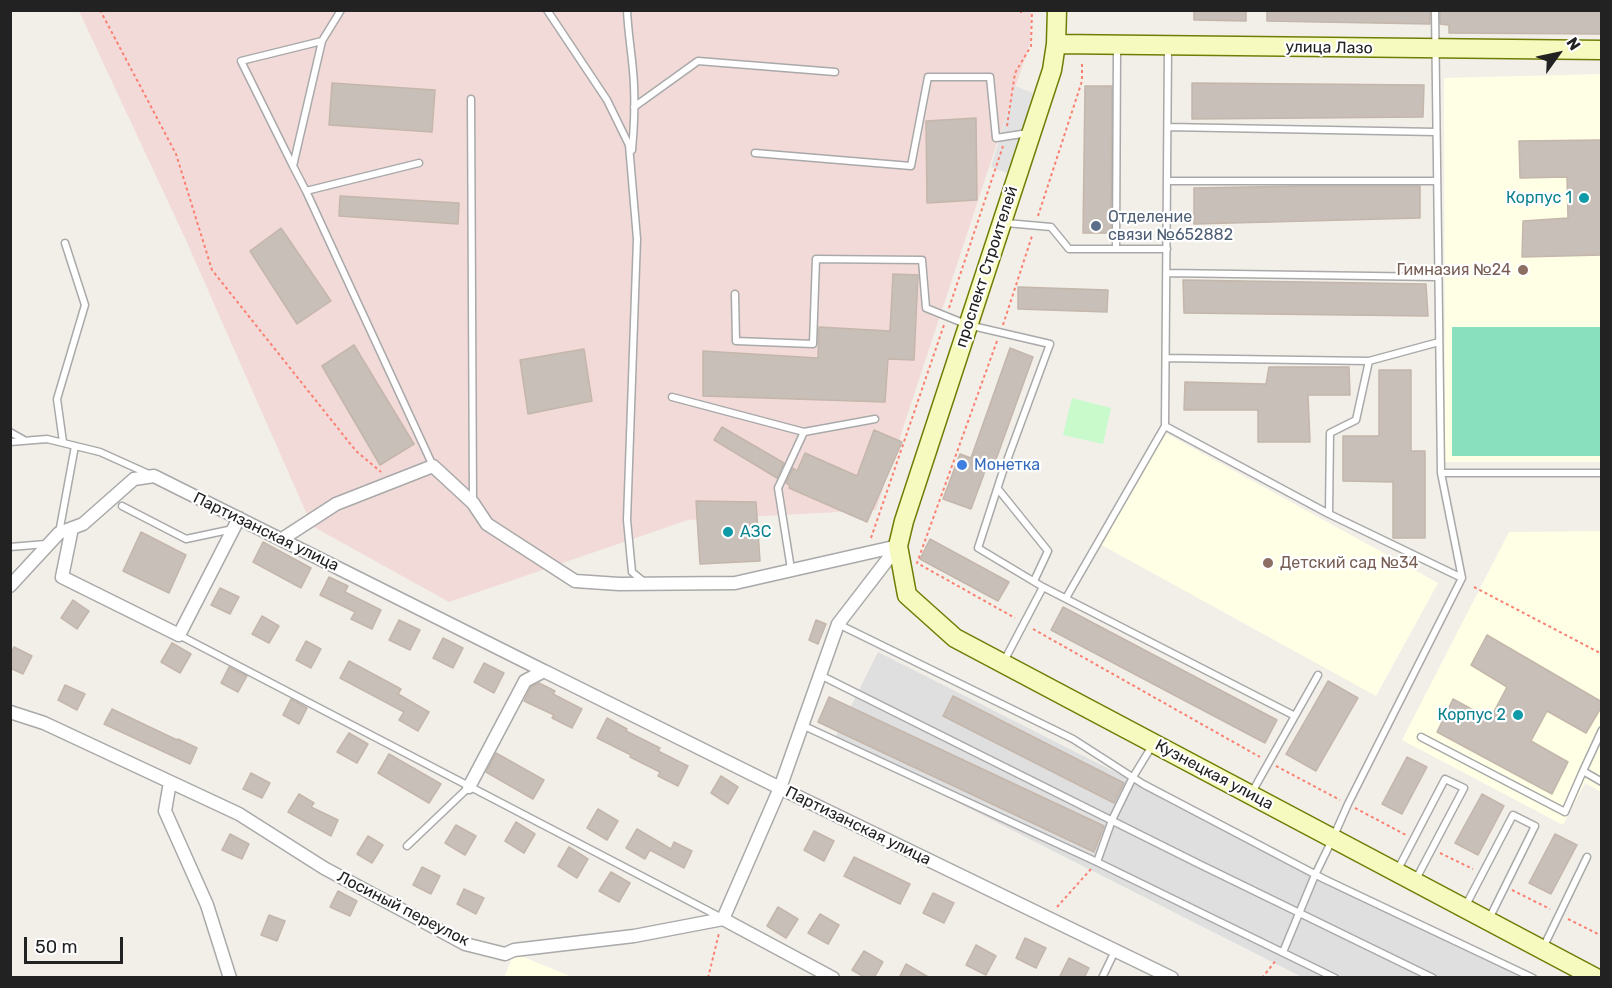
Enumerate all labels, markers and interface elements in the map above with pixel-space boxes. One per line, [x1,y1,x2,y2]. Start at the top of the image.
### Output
north arrow [1528,24,1588,84]
text: N [1562,34,1585,54]
street label: улица Лазо [1285,38,1373,58]
street label: проспект Строителей [952,184,1022,350]
place label: Корпус 1 [1506,188,1572,208]
marker: Корпус 1 [1577,191,1591,205]
place label: Отделение связи №652882 [1108,207,1233,245]
marker: Отделение связи №652882 [1089,219,1103,233]
place label: Гимназия №24 [1396,260,1511,280]
marker: Гимназия №24 [1516,263,1530,277]
place label: Монетка [974,455,1040,475]
marker: Монетка [955,458,969,472]
street label: Партизанская улица [190,488,342,576]
place label: АЗС [740,522,771,542]
marker: АЗС [721,525,735,539]
place label: Детский сад №34 [1280,553,1419,573]
marker: Детский сад №34 [1261,556,1275,570]
place label: Корпус 2 [1437,705,1506,725]
marker: Корпус 2 [1511,708,1525,722]
street label: Кузнецкая улица [1152,736,1276,814]
street label: Партизанская улица [782,782,934,870]
street label: Лосиный переулок [334,867,472,951]
scale bar [27,925,126,963]
text: 50 m [35,936,78,958]

